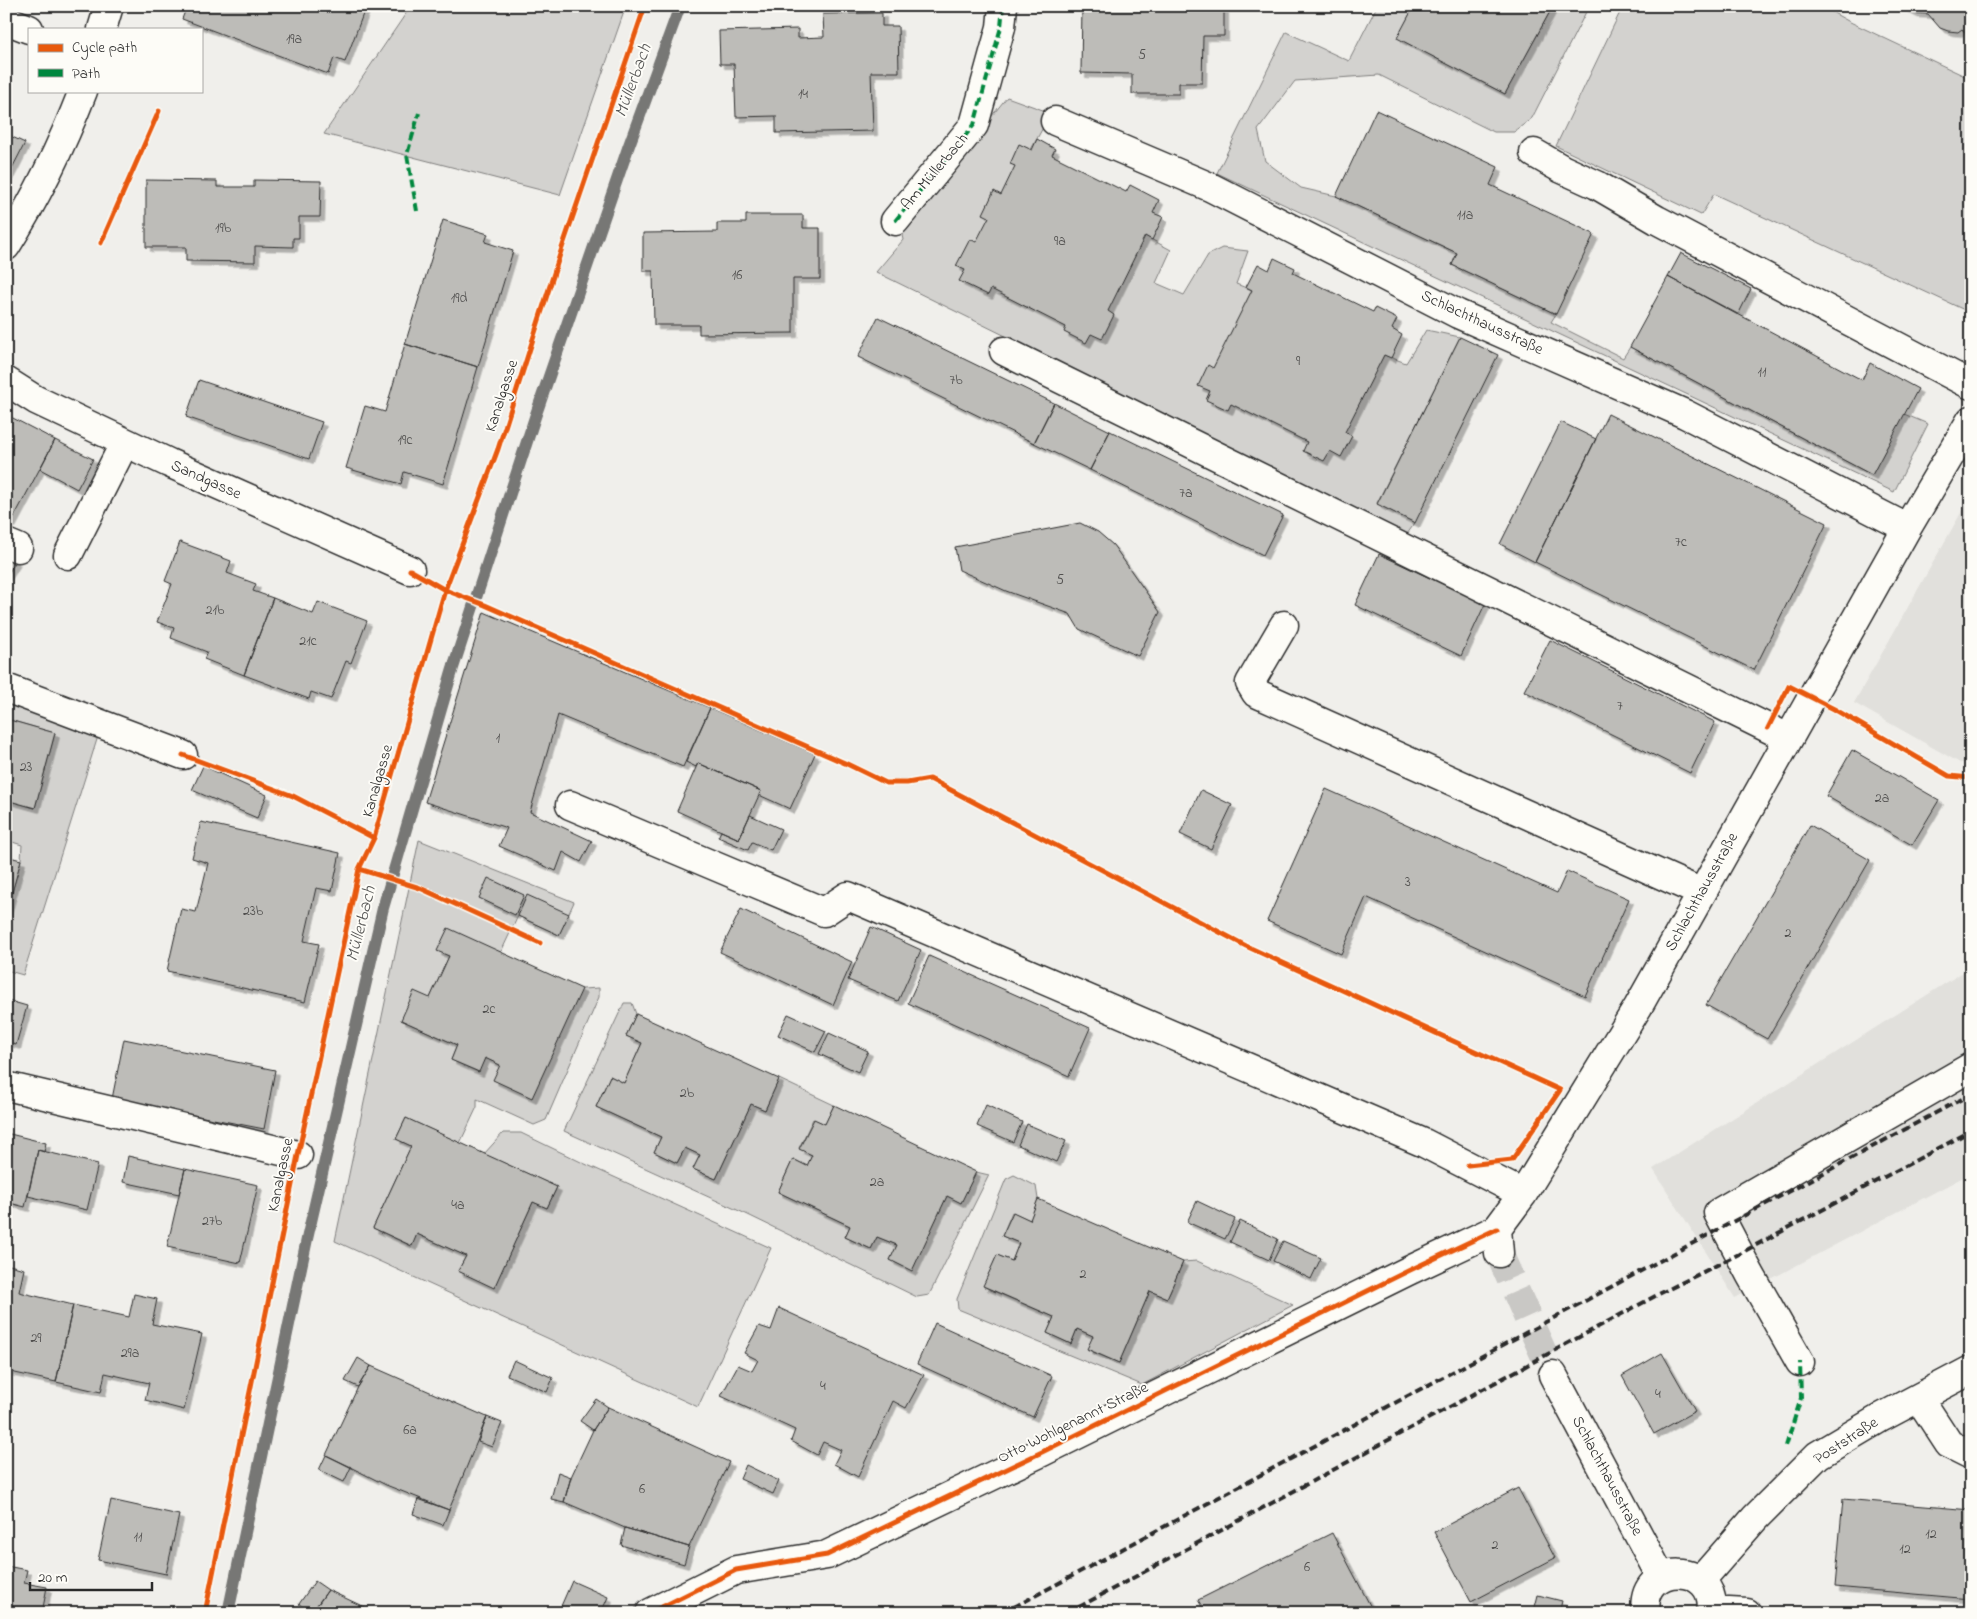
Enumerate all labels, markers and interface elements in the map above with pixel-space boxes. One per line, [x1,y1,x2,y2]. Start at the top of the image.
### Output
legend [28,28,202,92]
house number: 19a [286,29,302,50]
text: Cycle path [72,37,137,60]
water label: Müllerbach [609,40,659,121]
house number: 5 [1138,45,1146,66]
text: Path [72,63,100,85]
house number: 14 [798,84,808,105]
street label: Am Müllerbach [895,128,975,216]
house number: 11a [1457,205,1473,226]
house number: 19b [215,218,232,239]
house number: 9a [1054,231,1066,252]
house number: 16 [732,265,742,286]
street label: Schlachthausstraße [1417,284,1548,362]
house number: 19d [451,288,467,309]
house number: 9 [1296,351,1301,372]
street label: Kanalgasse [479,356,525,435]
house number: 11 [1758,362,1767,383]
house number: 7b [949,370,963,391]
house number: 19c [398,430,413,451]
street label: Sandgasse [167,454,246,507]
house number: 7a [1179,483,1193,504]
house number: 7c [1675,532,1688,553]
house number: 5 [1056,570,1064,591]
house number: 21b [206,600,225,621]
house number: 21c [299,631,318,652]
house number: 7 [1617,696,1623,717]
house number: 1 [496,728,501,749]
street label: Kanalgasse [356,741,400,820]
house number: 23 [20,757,33,778]
house number: 2a [1875,788,1889,809]
street label: Schlachthausstraße [1659,828,1745,956]
house number: 3 [1405,872,1411,893]
water label: Müllerbach [340,883,384,964]
house number: 23b [243,901,264,922]
house number: 2 [1785,923,1792,944]
house number: 2c [482,999,496,1020]
house number: 2b [680,1083,695,1104]
street label: Kanalgasse [261,1135,301,1214]
house number: 2a [870,1172,884,1193]
house number: 4a [451,1195,465,1216]
house number: 27b [202,1211,223,1232]
house number: 2 [1080,1264,1087,1285]
house number: 29 [30,1328,42,1349]
house number: 29a [121,1343,139,1364]
house number: 4 [820,1376,826,1397]
street label: Otto Wohlgenannt Straße [994,1376,1153,1470]
house number: 4 [1655,1384,1661,1405]
street label: Poststraße [1809,1411,1884,1471]
street label: Schlachthausstraße [1565,1412,1649,1541]
house number: 6a [403,1420,417,1441]
house number: 6 [639,1479,645,1500]
house number: 12 [1925,1524,1937,1545]
house number: 11 [134,1527,143,1548]
house number: 2 [1492,1535,1499,1556]
house number: 12 [1899,1539,1911,1560]
house number: 6 [1304,1557,1310,1578]
scale bar [30,1559,152,1591]
text: 20 m [38,1567,68,1589]

